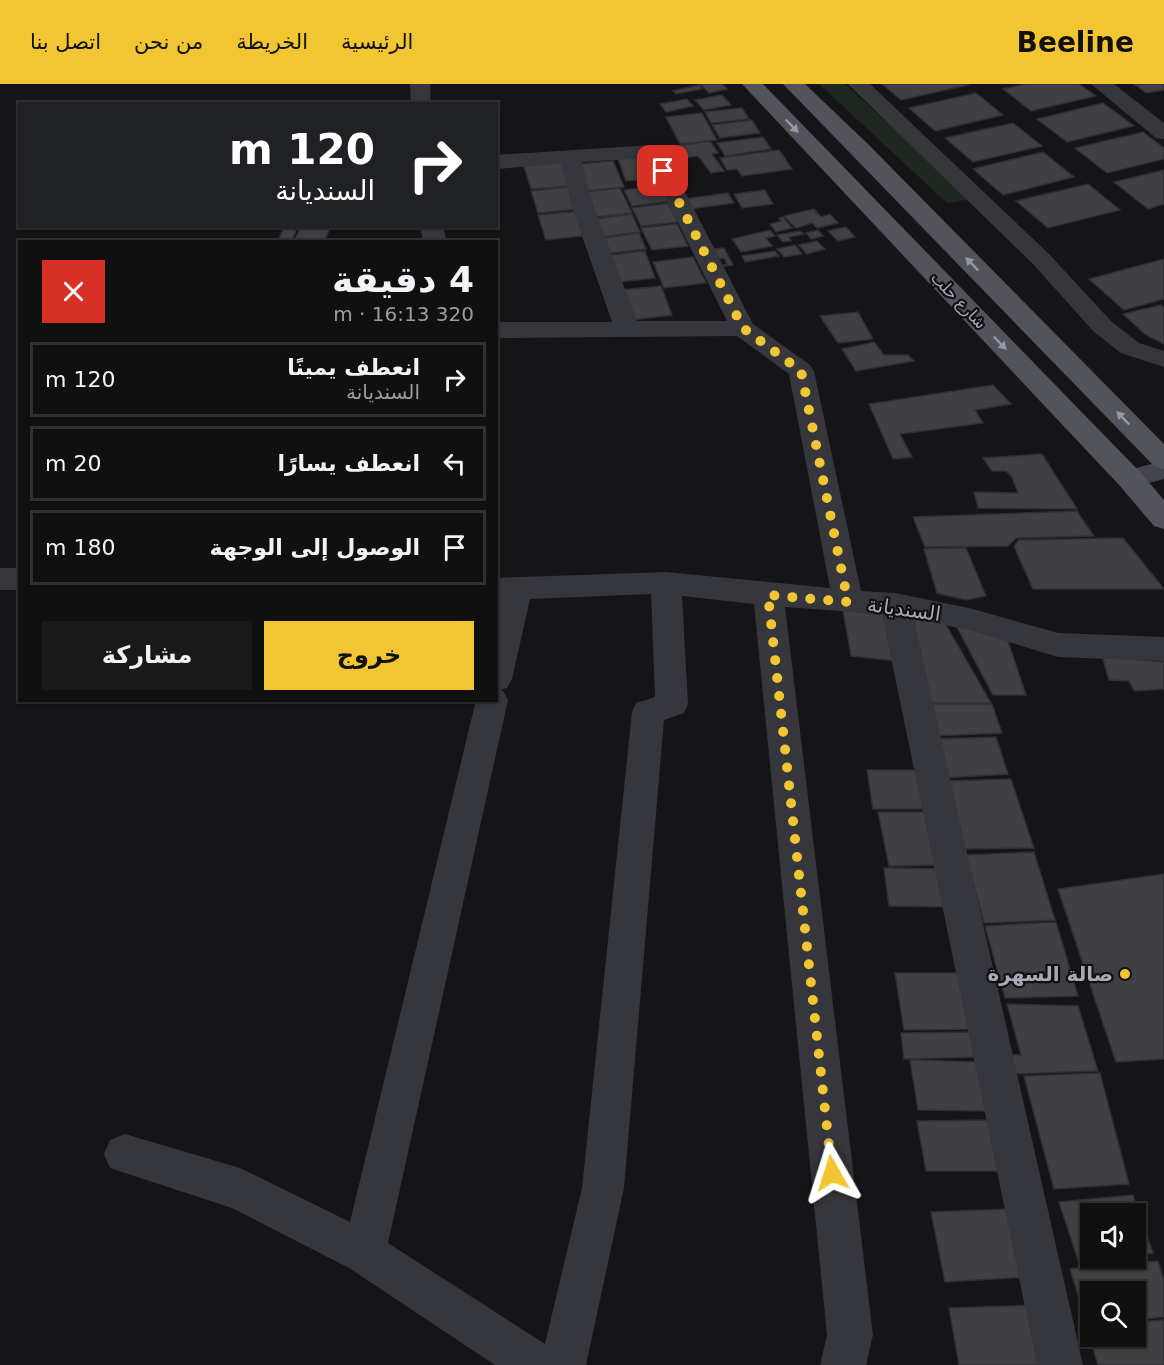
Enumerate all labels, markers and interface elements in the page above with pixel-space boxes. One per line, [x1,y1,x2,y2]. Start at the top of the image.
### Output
text: Beeline [1017,26,1134,59]
text: اتصل بنا [30,30,101,54]
text: من نحن [134,30,203,54]
text: الخريطة [236,30,308,54]
text: الرئيسية [341,30,413,54]
one-way arrow [785,119,799,133]
text: 120 m [229,125,375,174]
icon: right [396,126,474,204]
pin [637,145,688,196]
icon: arrive [646,154,679,187]
text: السنديانة [275,175,375,206]
one-way arrow [966,257,980,271]
text: 4 دقيقة [332,259,474,300]
button: close [42,260,105,323]
street label: شارع حلب [926,268,990,333]
text: 320 m · 16:13 [333,302,474,326]
one-way arrow [993,335,1007,350]
text: انعطف يمينًا [287,355,420,380]
icon: right [438,363,471,396]
text: 120 m [45,367,115,392]
text: السنديانة [346,380,420,404]
one-way arrow [1116,411,1130,426]
icon: left [438,447,471,480]
text: 20 m [45,451,101,476]
text: انعطف يسارًا [277,451,420,476]
icon: arrive [438,531,471,564]
text: 180 m [45,535,115,560]
text: الوصول إلى الوجهة [210,535,420,560]
street label: السنديانة [866,592,942,626]
button: مشاركة [42,621,252,690]
button: خروج [264,621,474,690]
place label: صالة السهرة [987,962,1113,986]
marker: صالة السهرة [1118,967,1132,981]
position arrow [800,1141,864,1205]
map controls [1080,1203,1146,1347]
button: sound [1080,1203,1146,1269]
button: search [1080,1281,1146,1347]

